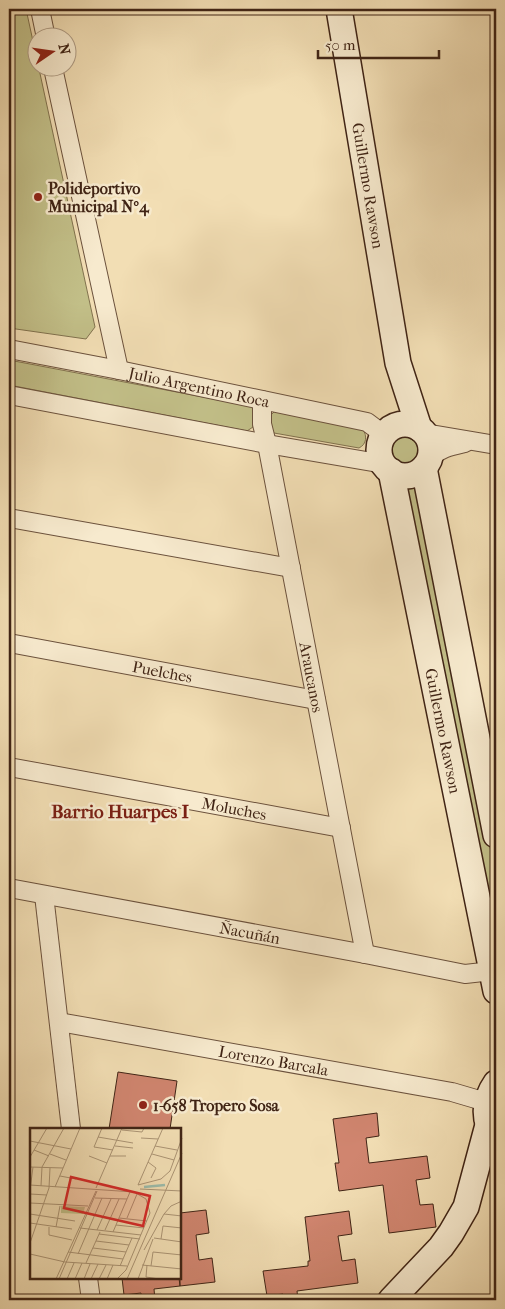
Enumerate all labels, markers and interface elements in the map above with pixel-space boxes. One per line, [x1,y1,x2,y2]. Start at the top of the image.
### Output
north arrow [28,28,78,78]
scale bar [318,28,439,60]
text: 50 m [325,36,356,54]
text: N [55,42,74,57]
street label: Guillermo Rawson [348,121,388,251]
place label: Polideportivo Municipal Nº4 [47,179,150,217]
marker: Polideportivo Municipal Nº4 [32,191,44,203]
street label: Julio Argentino Roca [125,363,272,411]
street label: Araucanos [295,639,327,714]
street label: Puelches [131,657,194,687]
street label: Guillermo Rawson [421,666,465,796]
street label: Moluches [200,794,268,824]
district label: Barrio Huarpes I [51,801,189,823]
street label: Ñacuñán [218,918,282,948]
street label: Lorenzo Barcala [217,1042,331,1080]
place label: 1-658 Tropero Sosa [153,1096,280,1116]
marker: 1-658 Tropero Sosa [137,1099,149,1111]
inset map [30,1128,181,1279]

